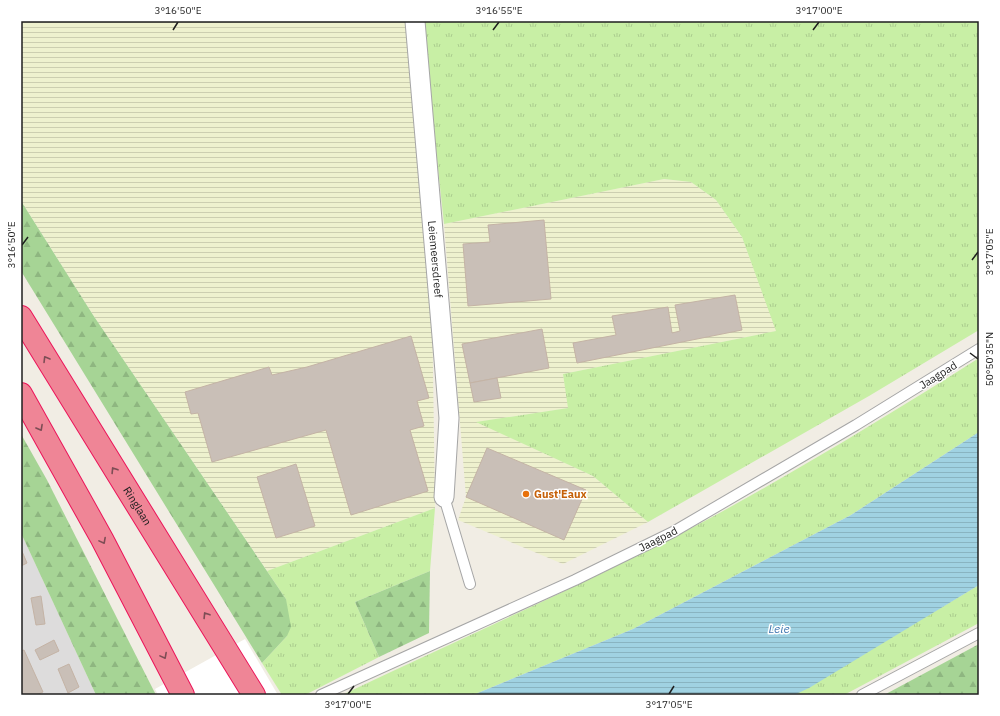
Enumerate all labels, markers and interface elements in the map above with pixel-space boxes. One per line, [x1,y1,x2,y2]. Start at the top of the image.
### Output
text: 3°16'50"E [154,4,202,17]
text: 3°16'55"E [475,4,523,17]
text: 3°17'00"E [795,4,843,17]
street label: Leiemeersdreef [425,220,446,299]
text: 3°16'50"E [5,221,18,269]
text: 3°17'05"E [983,228,996,276]
text: 50°50'35"N [983,332,996,386]
one-way arrow [43,356,51,363]
street label: Jaagpad [917,358,959,392]
one-way arrow [35,424,43,431]
one-way arrow [111,467,119,474]
street label: Ringlaan [120,484,155,528]
place label: Gust'Eaux [534,487,587,501]
marker: Gust'Eaux [521,489,531,499]
street label: Jaagpad [636,523,680,555]
one-way arrow [98,537,106,545]
one-way arrow [203,612,210,619]
water label: Leie [768,621,790,636]
one-way arrow [159,652,167,659]
text: 3°17'00"E [324,698,372,711]
text: 3°17'05"E [645,698,693,711]

